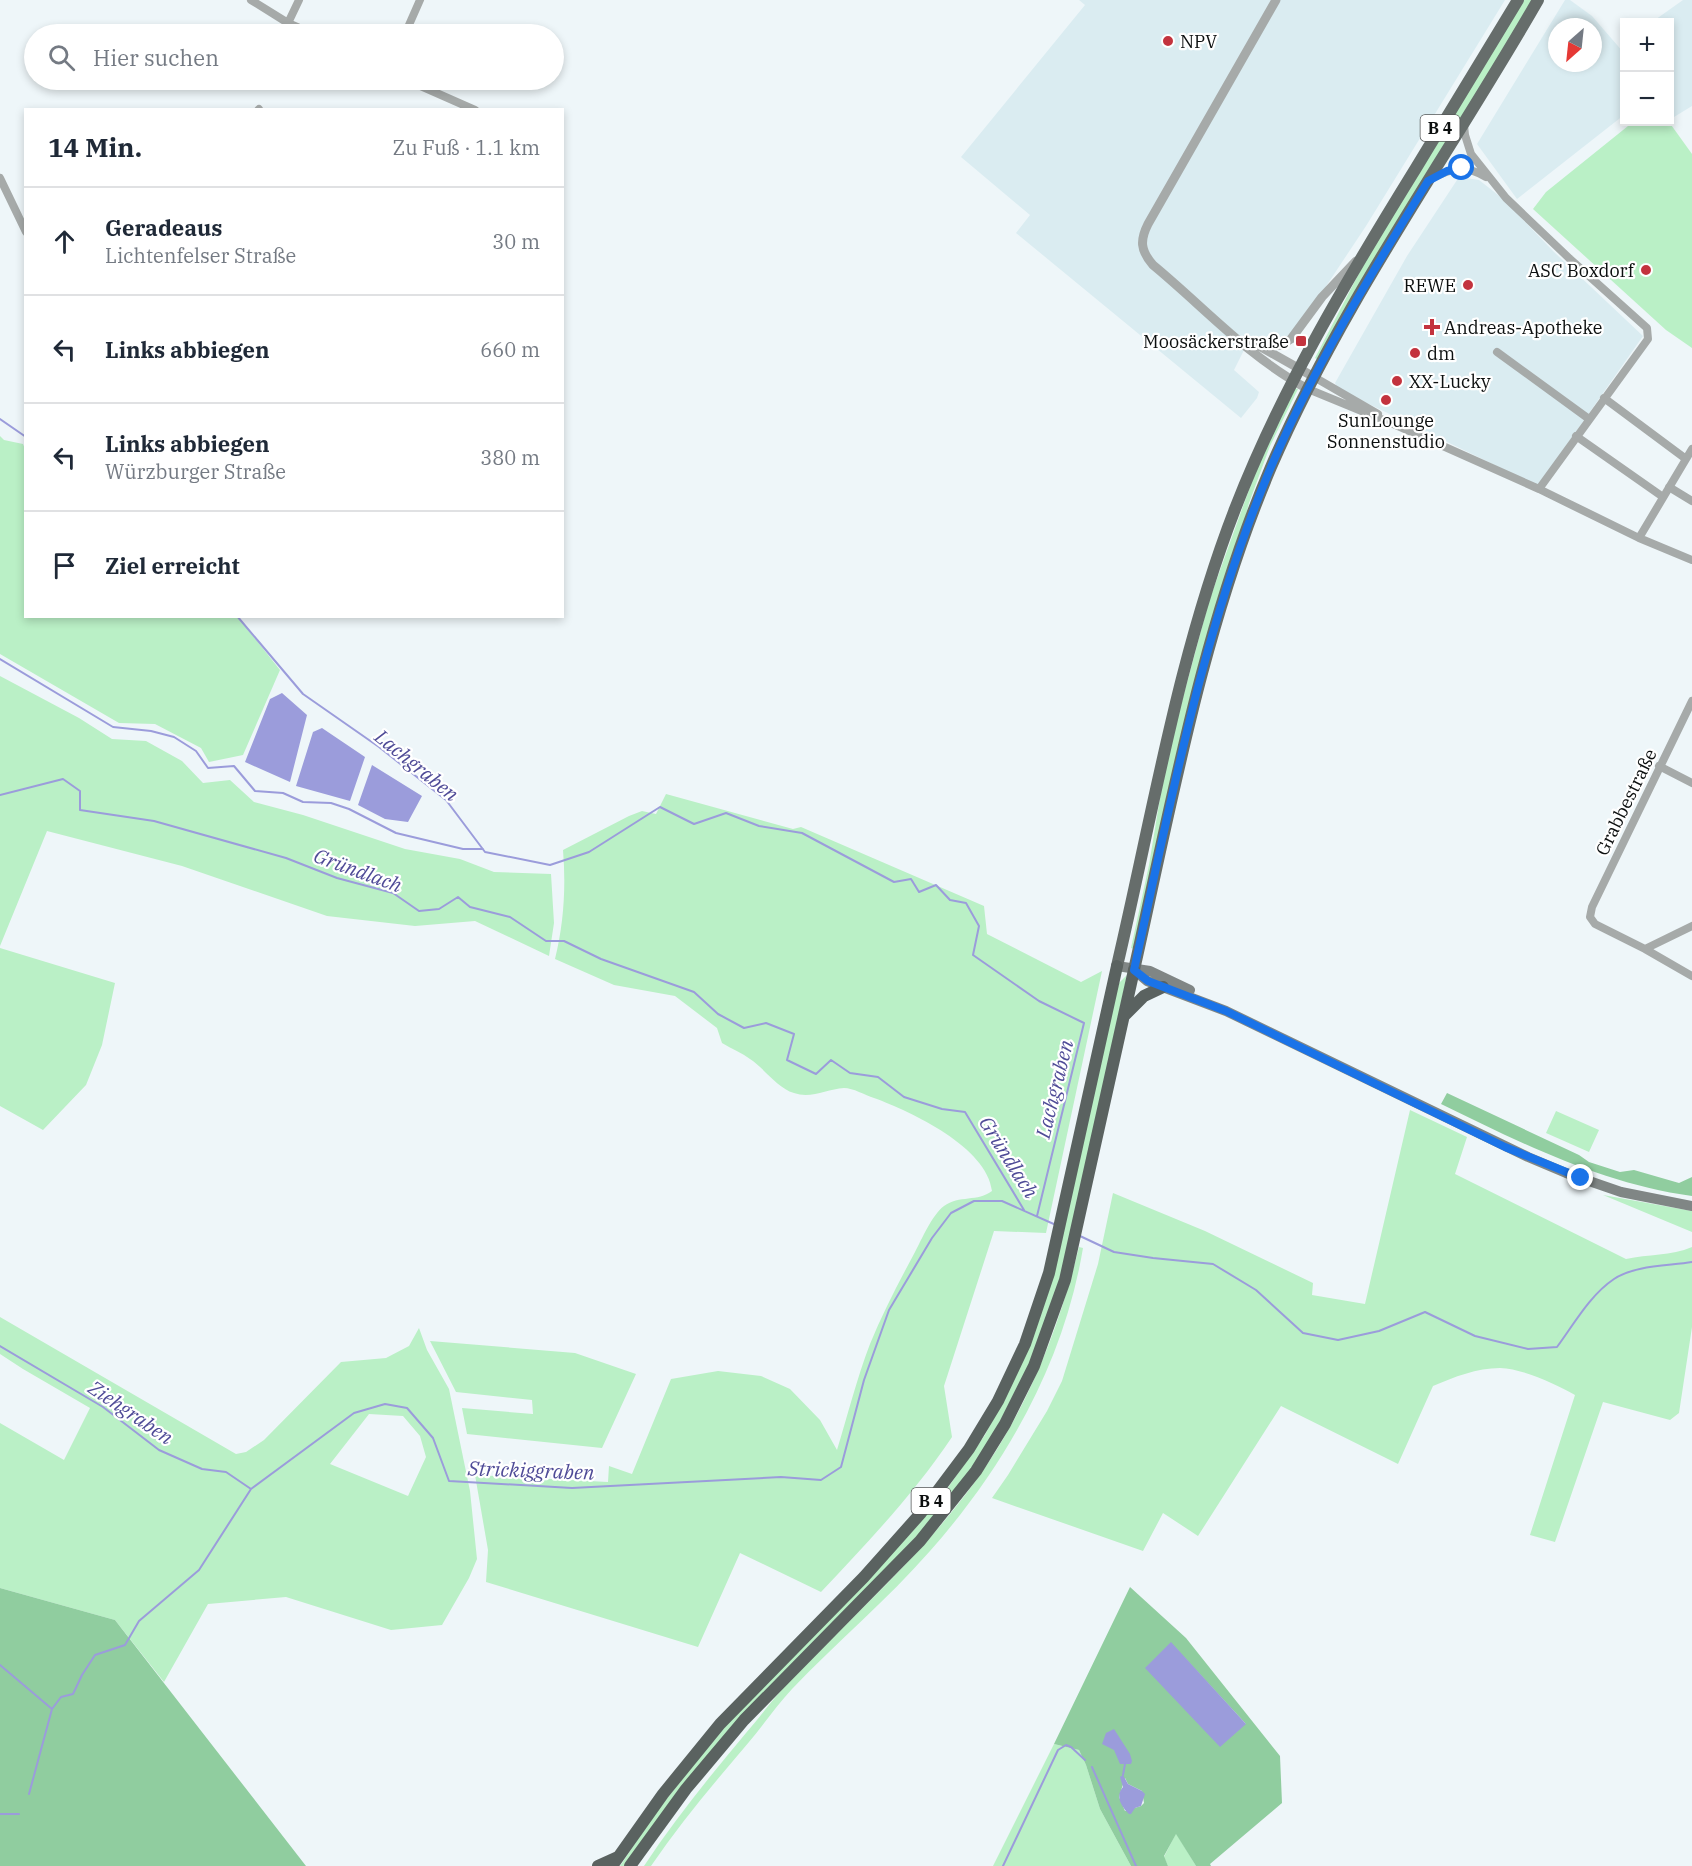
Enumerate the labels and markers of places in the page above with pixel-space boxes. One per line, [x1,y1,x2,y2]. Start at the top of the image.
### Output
place label: NPV [1180,30,1217,53]
marker: NPV [1161,34,1175,48]
place label: ASC Boxdorf [1528,259,1636,282]
marker: ASC Boxdorf [1639,263,1653,277]
place label: REWE [1403,274,1456,297]
marker: REWE [1461,278,1475,292]
place label: Andreas-Apotheke [1444,316,1602,339]
marker: Andreas-Apotheke [1425,320,1439,334]
place label: Moosäckerstraße [1143,330,1289,353]
marker: Moosäckerstraße [1294,334,1308,348]
place label: dm [1427,342,1455,365]
marker: dm [1408,346,1422,360]
place label: XX-Lucky [1409,370,1491,393]
marker: XX-Lucky [1390,374,1404,388]
marker: SunLounge Sonnenstudio [1379,393,1393,407]
place label: SunLounge Sonnenstudio [1327,409,1445,453]

